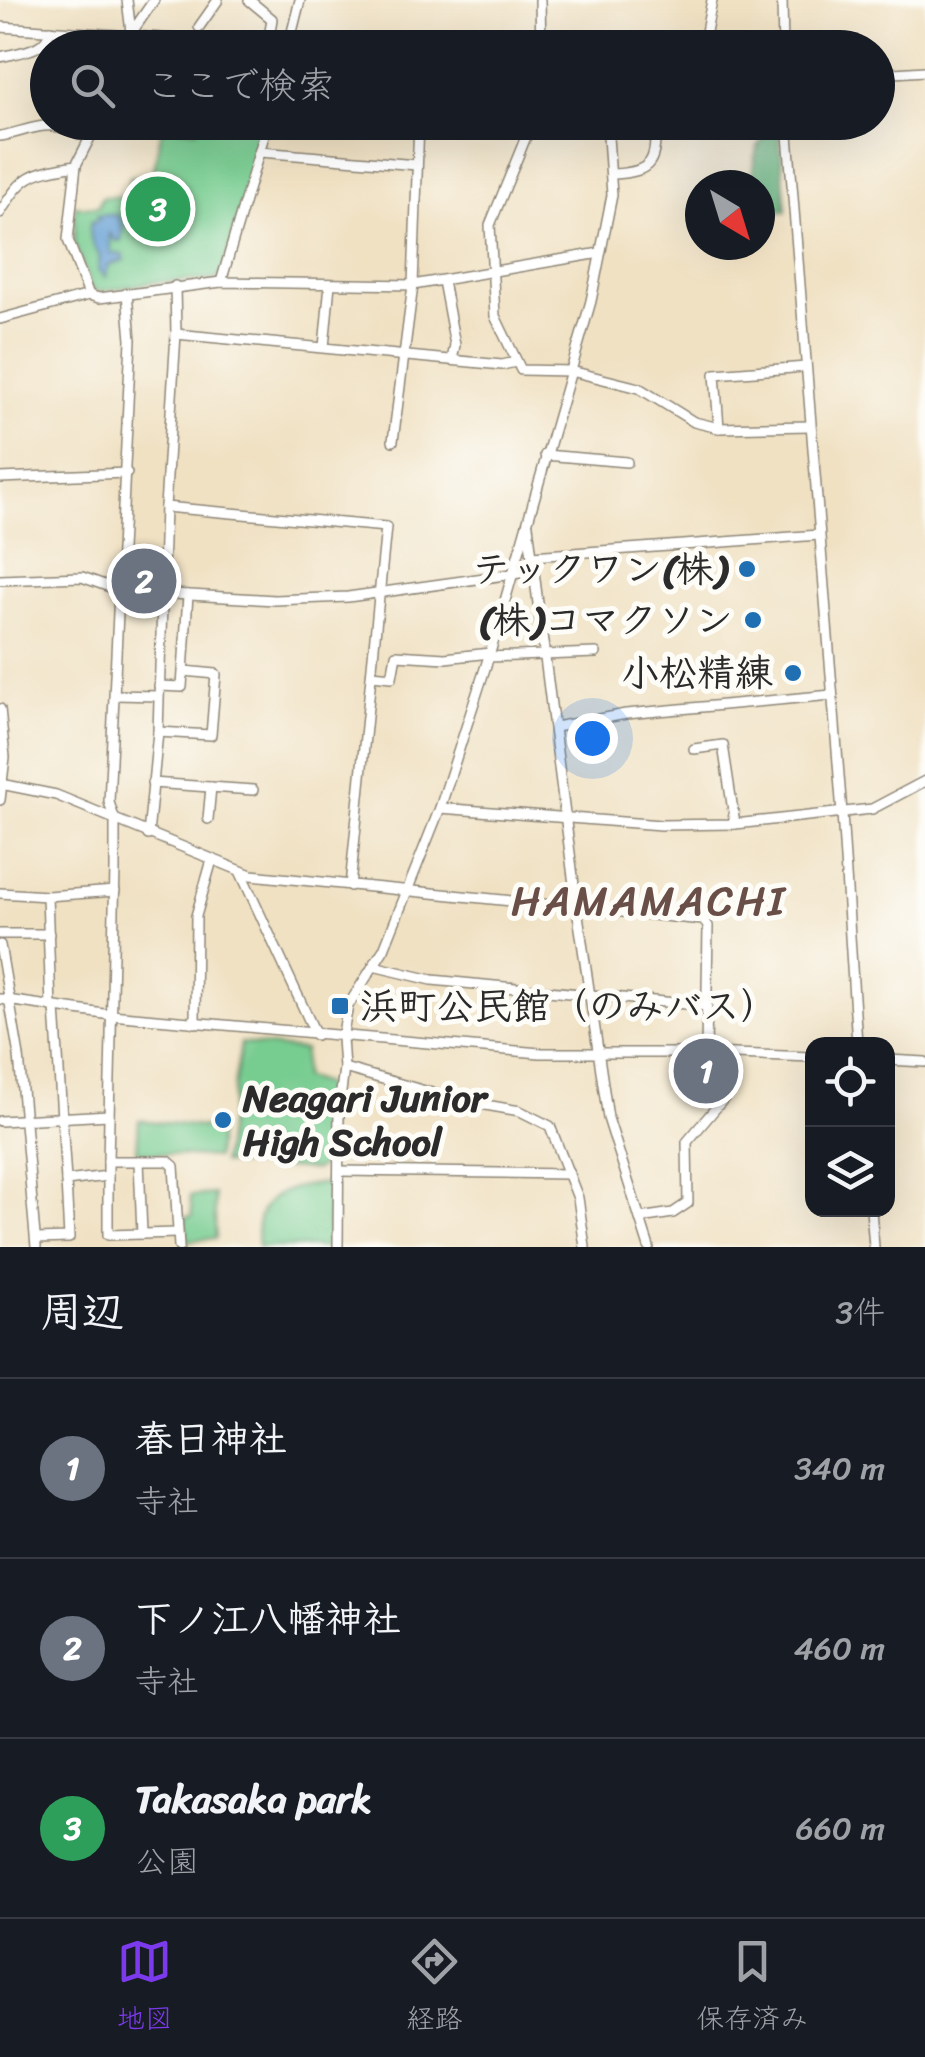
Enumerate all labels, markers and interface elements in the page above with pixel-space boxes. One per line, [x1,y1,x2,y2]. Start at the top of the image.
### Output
search box [30,30,895,140]
text: ここで検索 [145,52,335,119]
icon: search [65,58,120,113]
north arrow [685,170,775,260]
pin: 3 [126,172,190,246]
place label: テックワン(株) [472,536,730,603]
pin: 2 [112,544,176,618]
marker: テックワン(株) [736,558,758,580]
place label: (株)コマクソン [479,587,733,654]
marker: (株)コマクソン [742,609,764,631]
place label: 小松精練 [621,640,773,707]
marker: 小松精練 [782,662,804,684]
your location [567,713,618,764]
district label: HAMAMACHI [511,864,787,938]
place label: 浜町公民館（のみバス） [360,973,778,1040]
marker: 浜町公民館（のみバス） [329,995,351,1017]
pin: 1 [674,1034,738,1108]
map controls [805,1037,895,1217]
button: locate [805,1037,895,1127]
place label: Neagari Junior High School [242,1065,490,1176]
marker: Neagari Junior High School [212,1109,234,1131]
button: layers [805,1127,895,1217]
text: 周辺 [40,1275,124,1349]
text: 3件 [835,1284,885,1341]
text: 春日神社 [135,1406,287,1473]
text: 1 [66,1440,79,1497]
text: 340 m [794,1440,885,1497]
text: 寺社 [135,1473,199,1530]
text: 下ノ江八幡神社 [135,1586,401,1653]
text: 2 [63,1620,82,1677]
text: 460 m [794,1620,885,1677]
text: 寺社 [135,1653,199,1710]
text: Takasaka park [135,1766,372,1833]
text: 3 [64,1800,81,1857]
text: 660 m [796,1800,885,1857]
text: 公園 [135,1833,199,1890]
tab: 地図 [117,1934,173,2043]
tab: 経路 [406,1934,462,2043]
tab: 保存済み [696,1934,808,2043]

